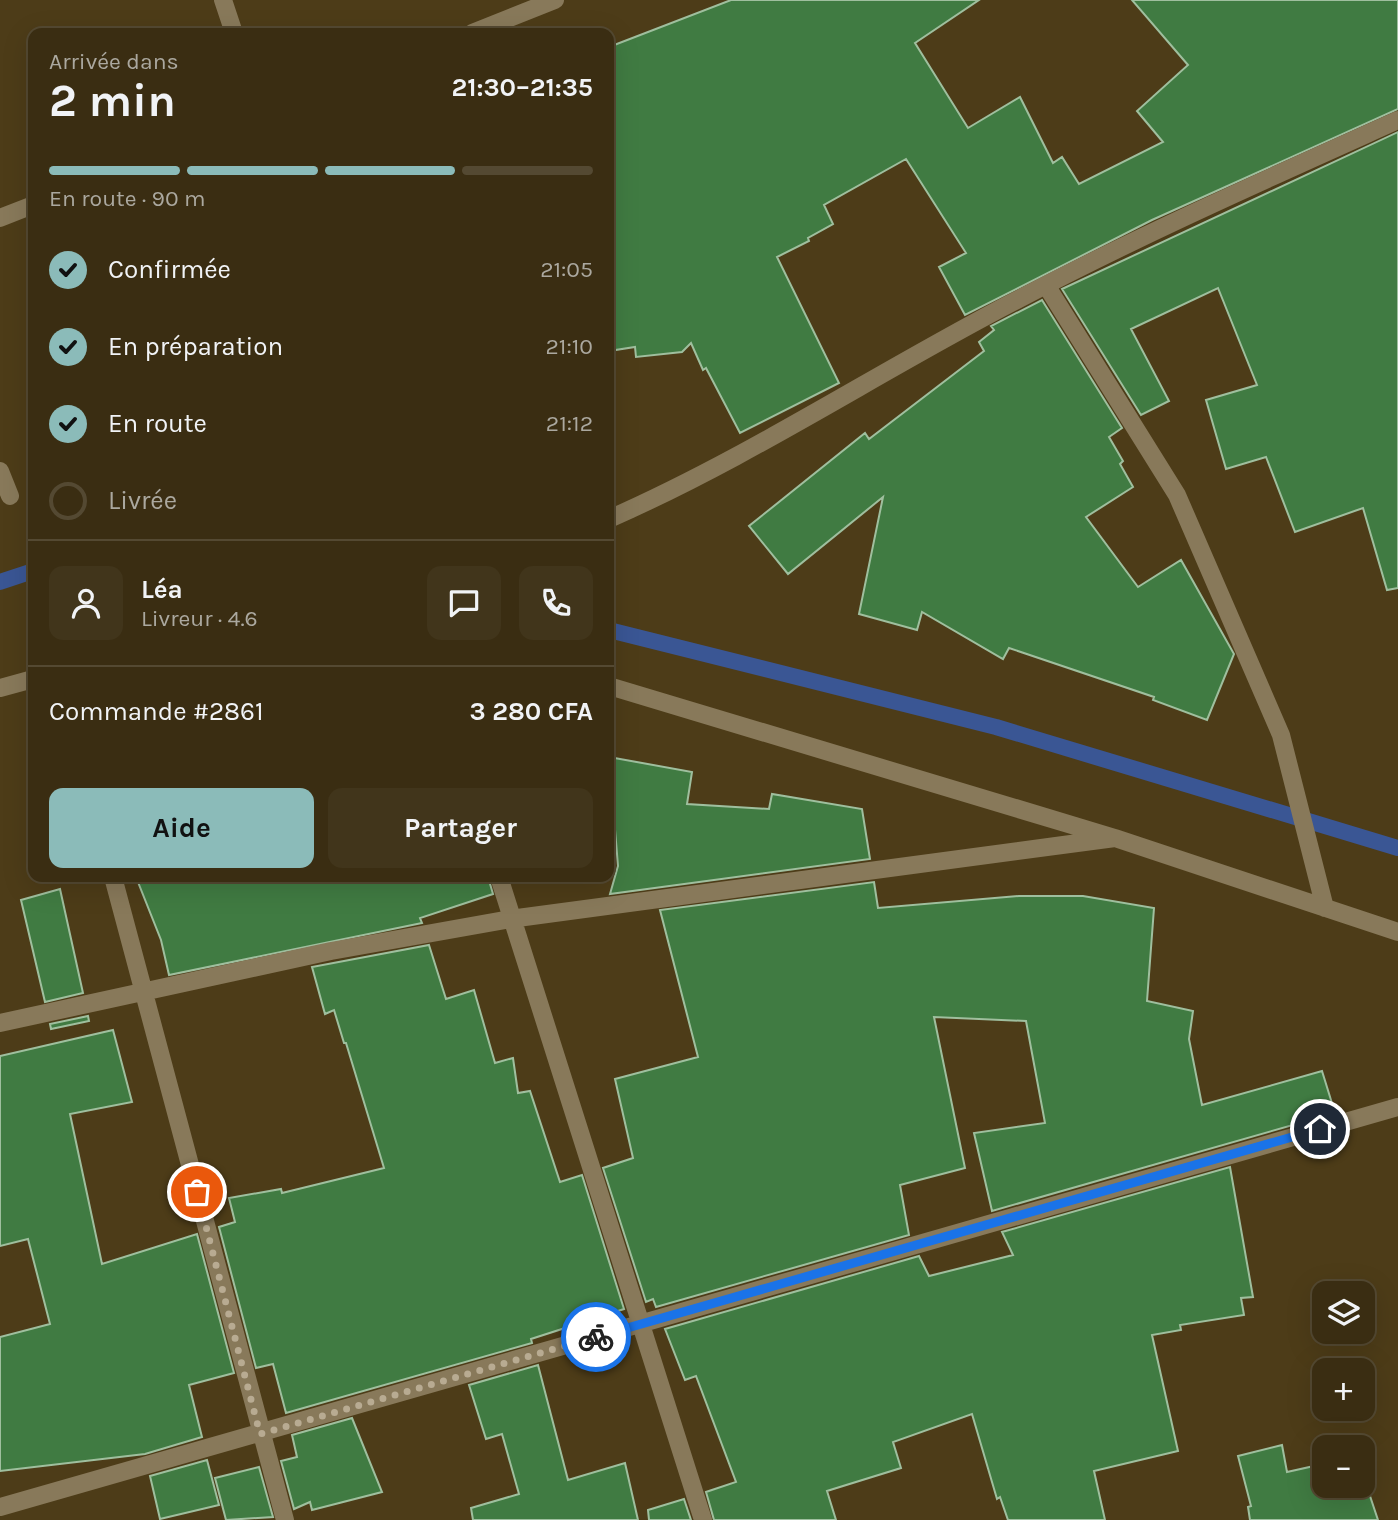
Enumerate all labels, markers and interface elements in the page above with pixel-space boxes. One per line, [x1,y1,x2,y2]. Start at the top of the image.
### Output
text: Arrivée dans [49,48,179,75]
text: 21:30–21:35 [451,72,593,103]
text: 2 min [49,74,176,128]
text: En route · 90 m [49,185,206,212]
icon: check [49,251,87,289]
text: Confirmée [108,254,231,285]
text: 21:05 [540,256,593,283]
icon: check [49,328,87,366]
text: En préparation [108,331,283,362]
text: 21:10 [546,333,593,360]
icon: check [49,405,87,443]
text: En route [108,408,207,439]
text: 21:12 [546,410,593,437]
text: Livrée [108,485,177,516]
button: person [49,566,123,640]
button: chat [427,566,501,640]
button: phone [519,566,593,640]
text: Léa [141,574,183,605]
text: Livreur · 4.6 [141,605,258,632]
text: Commande #2861 [49,696,264,727]
text: 3 280 CFA [469,696,593,727]
button: Aide [49,788,314,868]
button: Partager [328,788,593,868]
pin [1290,1099,1350,1159]
icon: home [1301,1110,1339,1148]
pin [167,1162,227,1222]
icon: bag [178,1173,216,1211]
map controls [1312,1281,1375,1498]
button: layers [1312,1281,1375,1344]
courier [561,1302,631,1372]
icon: bike [577,1318,615,1356]
button: + [1312,1358,1375,1421]
button: − [1312,1435,1375,1498]

